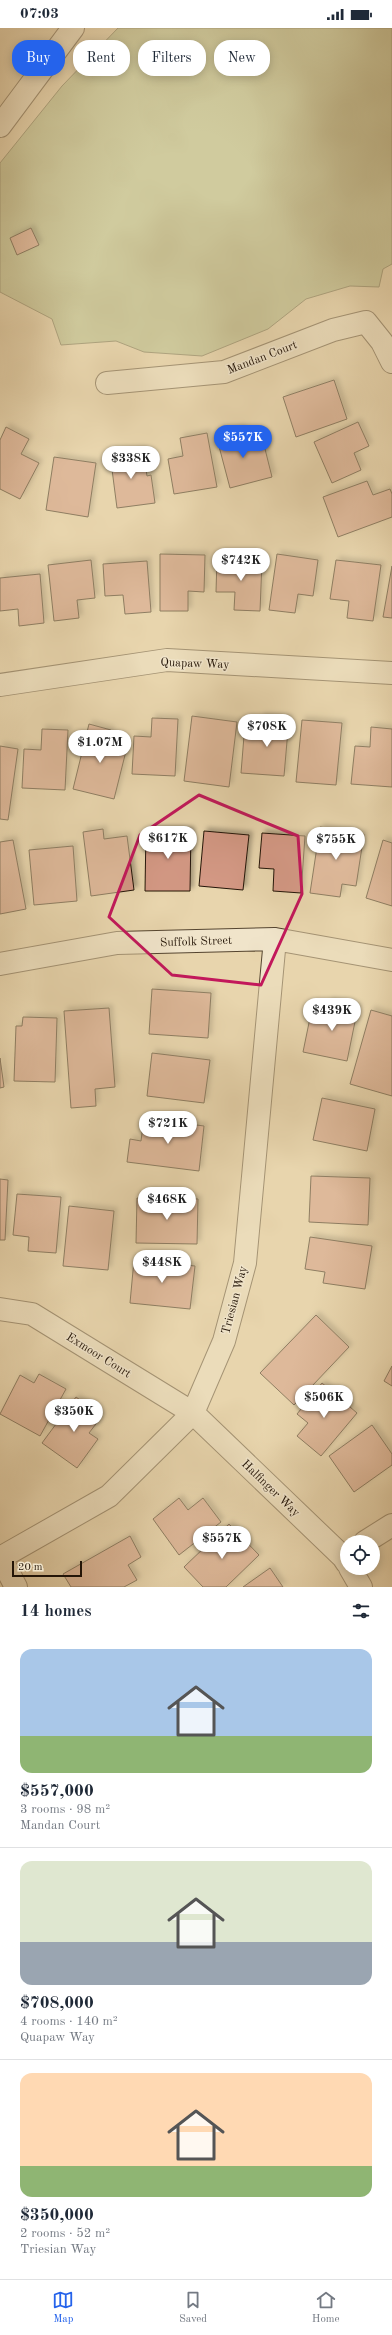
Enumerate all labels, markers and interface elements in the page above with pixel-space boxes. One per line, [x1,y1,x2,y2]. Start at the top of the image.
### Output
text: 07:03 [20,7,59,22]
chip: Buy [12,40,65,76]
chip: Rent [73,40,130,76]
chip: Filters [138,40,206,76]
chip: New [214,40,270,76]
street label: Mandan Court [226,339,299,377]
pin: $557K [215,425,271,459]
text: $557K [223,431,263,444]
pin: $338K [103,446,159,480]
text: $338K [111,452,151,465]
pin: $742K [213,548,269,582]
text: $742K [221,554,261,567]
street label: Quapaw Way [160,657,230,671]
pin: $708K [239,714,295,748]
text: $708K [247,720,287,733]
pin: $1.07M [67,730,133,764]
text: $1.07M [77,736,123,749]
pin: $617K [140,826,196,860]
pin: $755K [308,827,364,861]
text: $617K [148,832,188,845]
text: $755K [316,833,356,846]
street label: Suffolk Street [160,935,232,949]
pin: $439K [304,998,360,1032]
text: $439K [312,1004,352,1017]
pin: $721K [140,1111,196,1145]
text: $721K [148,1117,188,1130]
pin: $468K [139,1187,195,1221]
text: $468K [147,1193,187,1206]
pin: $448K [134,1250,190,1284]
text: $448K [142,1256,182,1269]
street label: Triesian Way [220,1264,250,1336]
street label: Exmoor Court [64,1331,133,1380]
pin: $506K [296,1385,352,1419]
text: $506K [304,1391,344,1404]
pin: $350K [46,1399,102,1433]
text: $350K [54,1405,94,1418]
street label: Halfinger Way [239,1458,302,1520]
pin: $557K [194,1526,250,1560]
text: $557K [202,1532,242,1545]
map controls [340,1535,380,1575]
button: locate [340,1535,380,1575]
scale bar [12,1559,82,1578]
text: 20 m [18,1562,43,1573]
icon: filters [350,1600,372,1622]
text: 14 homes [20,1603,92,1620]
icon: home [160,1675,232,1747]
text: $557,000 [20,1783,94,1800]
text: 3 rooms · 98 m² [20,1803,110,1816]
text: Mandan Court [20,1819,100,1832]
icon: home [160,1887,232,1959]
text: $708,000 [20,1995,94,2012]
text: 4 rooms · 140 m² [20,2015,118,2028]
text: Quapaw Way [20,2031,95,2044]
icon: home [160,2099,232,2171]
text: $350,000 [20,2207,94,2224]
text: 2 rooms · 52 m² [20,2227,110,2240]
text: Triesian Way [20,2243,96,2256]
tab: Map [52,2289,74,2327]
tab: Saved [179,2289,207,2327]
tab: Home [312,2289,340,2327]

